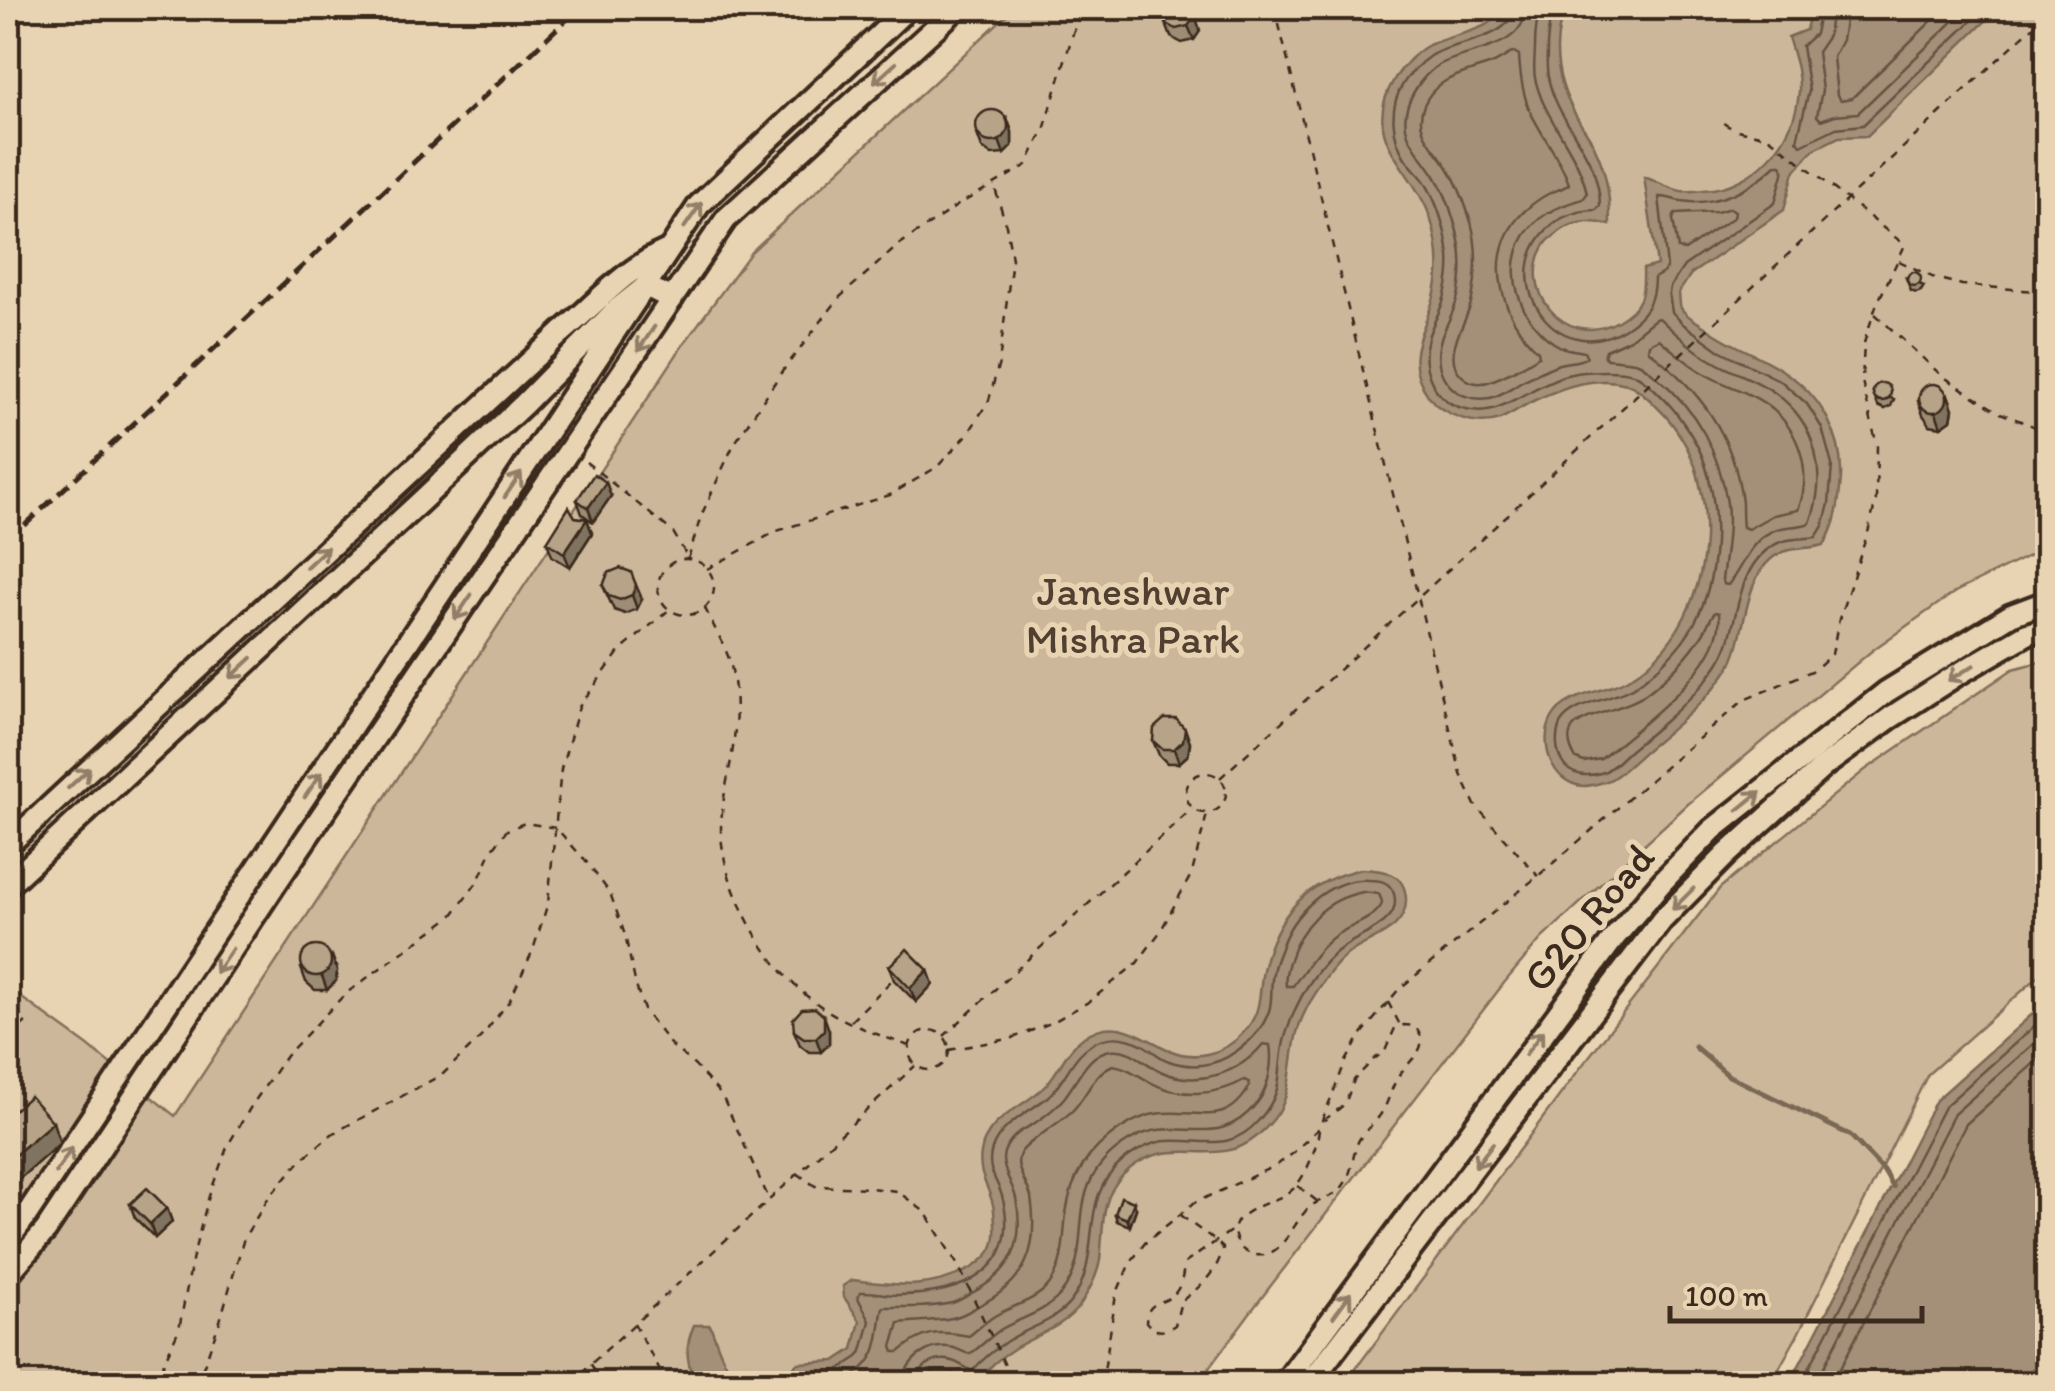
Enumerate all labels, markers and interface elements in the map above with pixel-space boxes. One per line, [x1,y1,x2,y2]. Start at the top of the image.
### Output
one-way arrow [873,62,898,85]
one-way arrow [682,202,703,229]
one-way arrow [635,324,656,352]
one-way arrow [502,472,523,500]
one-way arrow [304,546,329,569]
park label: Janeshwar Mishra Park [1026,565,1240,664]
one-way arrow [453,593,474,621]
one-way arrow [228,656,254,680]
one-way arrow [1947,663,1976,683]
one-way arrow [66,767,91,790]
one-way arrow [303,772,323,799]
one-way arrow [1736,790,1762,812]
street label: G20 Road [1512,833,1665,1002]
one-way arrow [1671,886,1695,910]
one-way arrow [214,946,235,975]
one-way arrow [1524,1030,1545,1057]
one-way arrow [1473,1141,1494,1168]
one-way arrow [53,1146,74,1174]
scale bar [1670,1261,1922,1323]
text: 100 m [1685,1277,1768,1314]
one-way arrow [1331,1292,1352,1319]

